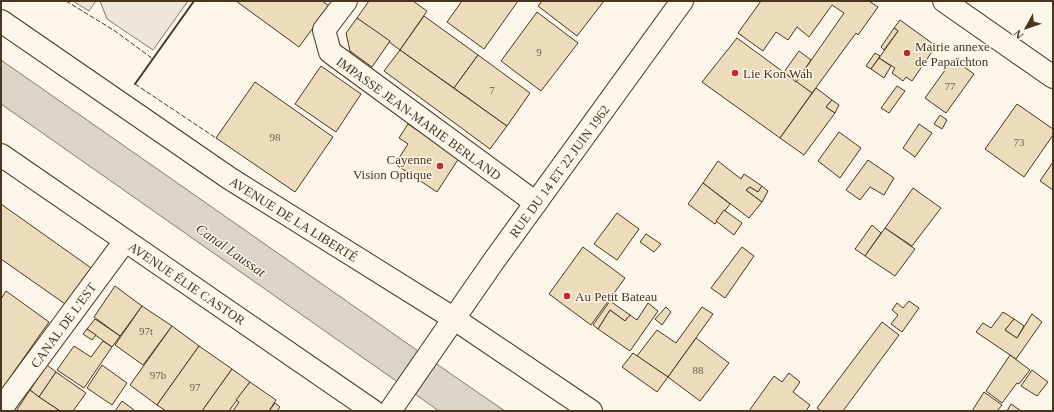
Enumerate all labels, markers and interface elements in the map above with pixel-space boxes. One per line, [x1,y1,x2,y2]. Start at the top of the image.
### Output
north arrow [1006,8,1046,48]
text: N [1011,27,1025,41]
place label: Mairie annexe de Papaïchton [915,39,990,69]
house number: 9 [536,46,542,58]
marker: Mairie annexe de Papaïchton [902,48,912,58]
street label: IMPASSE JEAN-MARIE BERLAND [334,54,504,183]
place label: Lie Kon Wah [743,66,813,81]
marker: Lie Kon Wah [730,68,740,78]
house number: 77 [945,80,956,92]
house number: 7 [489,84,495,96]
street label: RUE DU 14 ET 22 JUIN 1962 [506,102,613,240]
house number: 98 [270,131,281,143]
house number: 73 [1014,136,1025,148]
place label: Cayenne Vision Optique [353,152,432,182]
marker: Cayenne Vision Optique [435,161,445,171]
street label: AVENUE DE LA LIBERTÉ [227,174,361,265]
water label: Canal Laussat [193,221,269,281]
street label: AVENUE ÉLIE CASTOR [126,239,248,328]
street label: CANAL DE L'EST [27,280,99,371]
place label: Au Petit Bateau [575,289,658,304]
marker: Au Petit Bateau [562,291,572,301]
house number: 97t [139,325,153,337]
house number: 88 [693,364,704,376]
house number: 97b [150,369,167,381]
house number: 97 [190,381,201,393]

